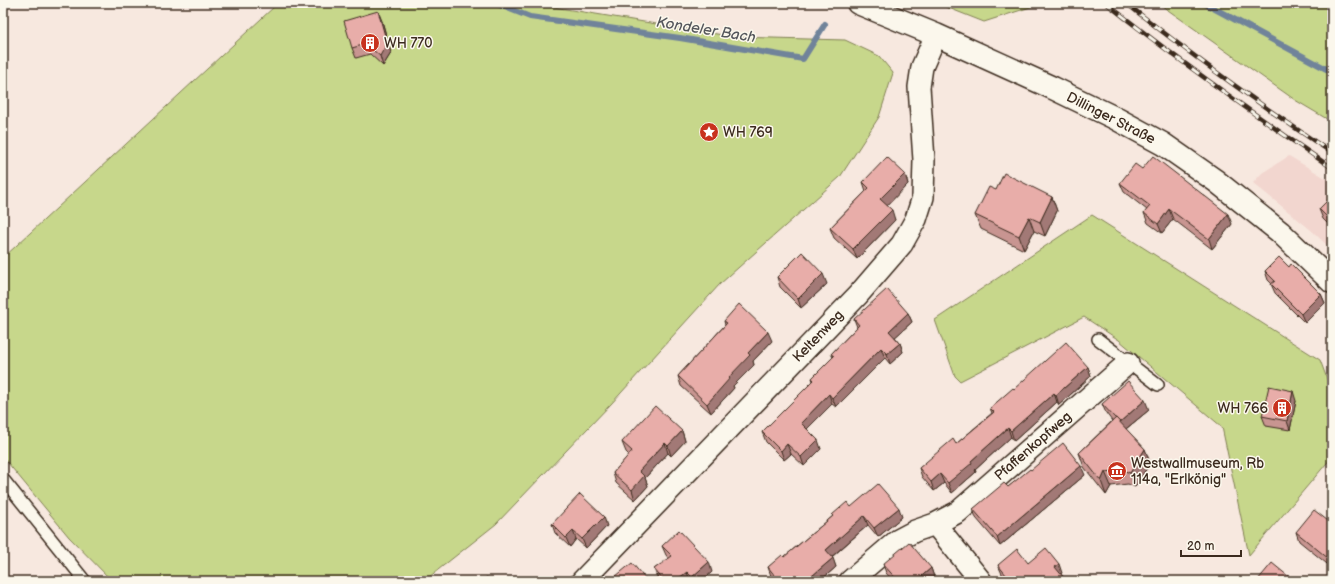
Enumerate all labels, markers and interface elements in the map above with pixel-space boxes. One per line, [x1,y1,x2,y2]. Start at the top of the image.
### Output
water label: Kondeler Bach [655,13,757,47]
building icon: WH 770 [359,32,381,54]
place label: WH 770 [384,35,432,52]
street label: Dillinger Straße [1064,88,1158,148]
place icon: WH 769 [698,121,720,143]
place label: WH 769 [723,124,773,141]
street label: Keltenweg [789,306,847,366]
building icon: WH 766 [1271,397,1293,419]
place label: WH 766 [1218,400,1268,417]
street label: Pfaffenkopfweg [991,408,1075,484]
place label: Westwallmuseum, Rb 114a, "Erlkönig" [1131,455,1264,488]
museum icon: Westwallmuseum, Rb 114a, "Erlkönig" [1106,460,1128,482]
scale bar [1181,532,1241,558]
text: 20 m [1187,539,1214,554]

